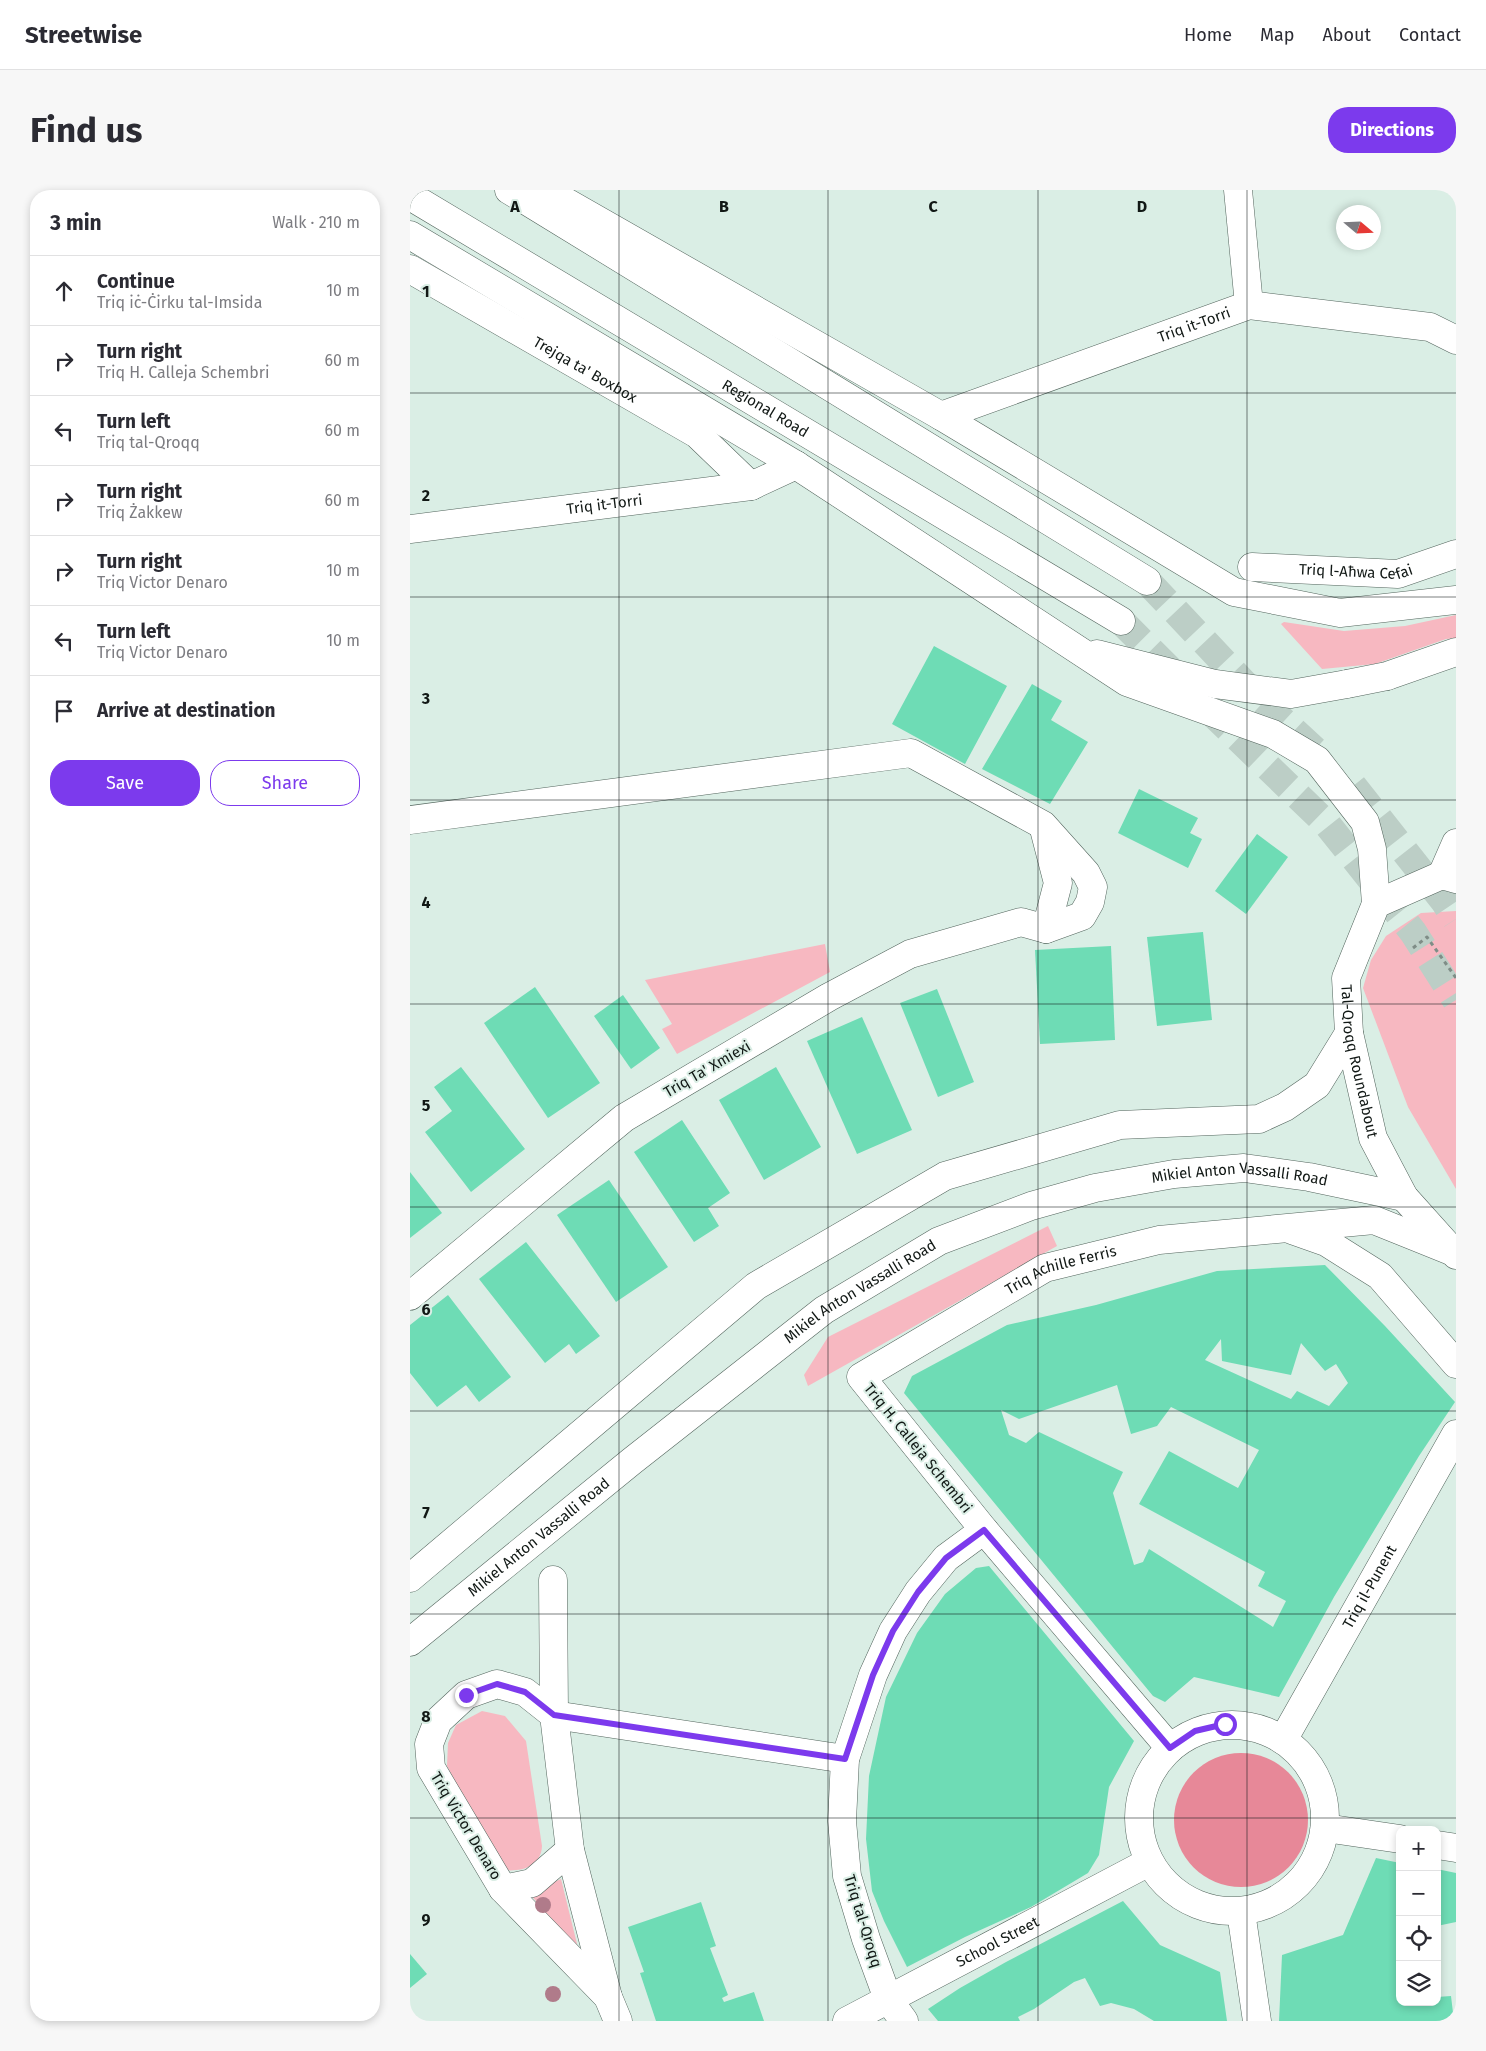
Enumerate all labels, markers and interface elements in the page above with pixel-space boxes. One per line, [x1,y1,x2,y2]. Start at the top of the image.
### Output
text: Streetwise [25,21,142,49]
text: Home [1184,24,1232,46]
text: Map [1260,24,1294,46]
text: About [1322,24,1371,46]
text: Contact [1399,24,1461,46]
button: Directions [1328,107,1456,153]
text: Find us [30,109,142,151]
text: A [509,197,520,216]
text: B [719,197,729,216]
text: C [928,197,938,216]
text: D [1137,197,1147,216]
north arrow [1336,205,1381,250]
text: 3 min [50,210,102,236]
text: Walk · 210 m [272,213,360,232]
text: Continue [97,270,175,293]
icon: ahead [50,277,78,305]
text: 10 m [326,281,360,300]
text: 1 [422,282,430,301]
text: Triq iċ-Ċirku tal-Imsida [97,293,262,312]
street label: Triq it-Torri [1155,303,1233,346]
street label: Trejqa ta' Boxbox [530,333,641,407]
text: Turn right [97,340,182,363]
icon: right [50,347,78,375]
text: 60 m [325,351,360,370]
text: Triq H. Calleja Schembri [97,363,269,382]
street label: Regional Road [719,376,812,441]
text: Turn left [97,410,171,433]
icon: left [50,417,78,445]
text: 60 m [325,421,360,440]
text: Triq tal-Qroqq [97,433,200,452]
text: Turn right [97,480,182,503]
text: 2 [422,486,430,505]
icon: right [50,487,78,515]
text: 60 m [325,491,360,510]
street label: Triq it-Torri [566,491,643,518]
text: Triq Żakkew [97,503,183,522]
text: Turn right [97,550,182,573]
icon: right [50,557,78,585]
street label: Triq l-Aħwa Cefai [1298,560,1415,583]
text: 10 m [326,561,360,580]
text: Triq Victor Denaro [97,573,228,592]
text: Turn left [97,620,171,643]
icon: left [50,627,78,655]
text: 10 m [326,631,360,650]
text: Triq Victor Denaro [97,643,228,662]
text: 3 [421,689,430,708]
icon: arrive [50,697,78,725]
text: Arrive at destination [97,699,276,722]
button: Save [50,760,200,806]
button: Share [210,760,360,806]
text: 4 [421,893,431,912]
street label: Tal-Qroqq Roundabout [1337,984,1382,1140]
street label: Triq Ta' Xmiexi [660,1037,754,1101]
text: 5 [422,1096,431,1115]
street label: Mikiel Anton Vassalli Road [1150,1159,1329,1190]
street label: Mikiel Anton Vassalli Road [780,1236,939,1347]
street label: Triq Achille Ferris [1002,1242,1118,1299]
text: 6 [421,1300,431,1319]
street label: Triq H. Calleja Schembri [860,1380,976,1516]
street label: Mikiel Anton Vassalli Road [464,1474,613,1600]
text: 7 [422,1503,430,1522]
street label: Triq il-Punent [1339,1541,1401,1632]
route end [455,1684,478,1707]
text: 8 [421,1707,431,1726]
route start [1214,1713,1237,1736]
street label: Triq Victor Denaro [427,1769,505,1883]
map controls [1396,1826,1441,2006]
button: + [1396,1826,1441,1871]
button: − [1396,1871,1441,1916]
street label: Triq tal-Qroqq [840,1872,886,1970]
text: 9 [422,1910,431,1929]
street label: School Street [953,1912,1042,1971]
button: locate [1396,1916,1441,1961]
button: layers [1396,1961,1441,2006]

